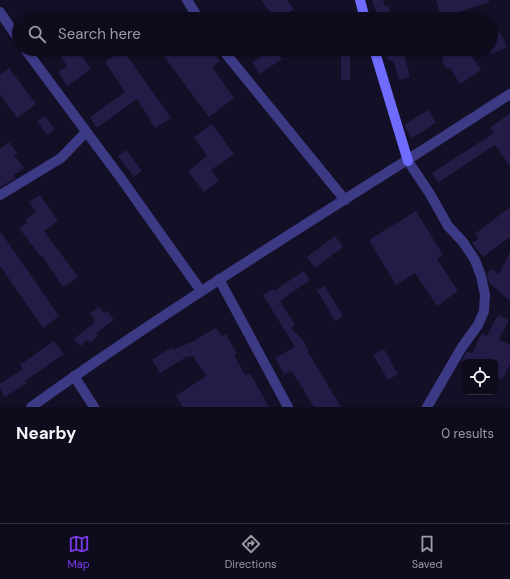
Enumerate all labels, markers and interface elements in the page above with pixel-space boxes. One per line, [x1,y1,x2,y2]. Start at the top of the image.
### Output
search box [12,12,498,56]
icon: search [26,23,48,45]
text: Search here [58,24,141,44]
map controls [462,359,498,395]
button: locate [462,359,498,395]
text: Nearby [16,422,76,444]
text: 0 results [441,425,494,442]
tab: Map [68,533,90,571]
tab: Directions [225,533,277,571]
tab: Saved [412,533,442,571]

